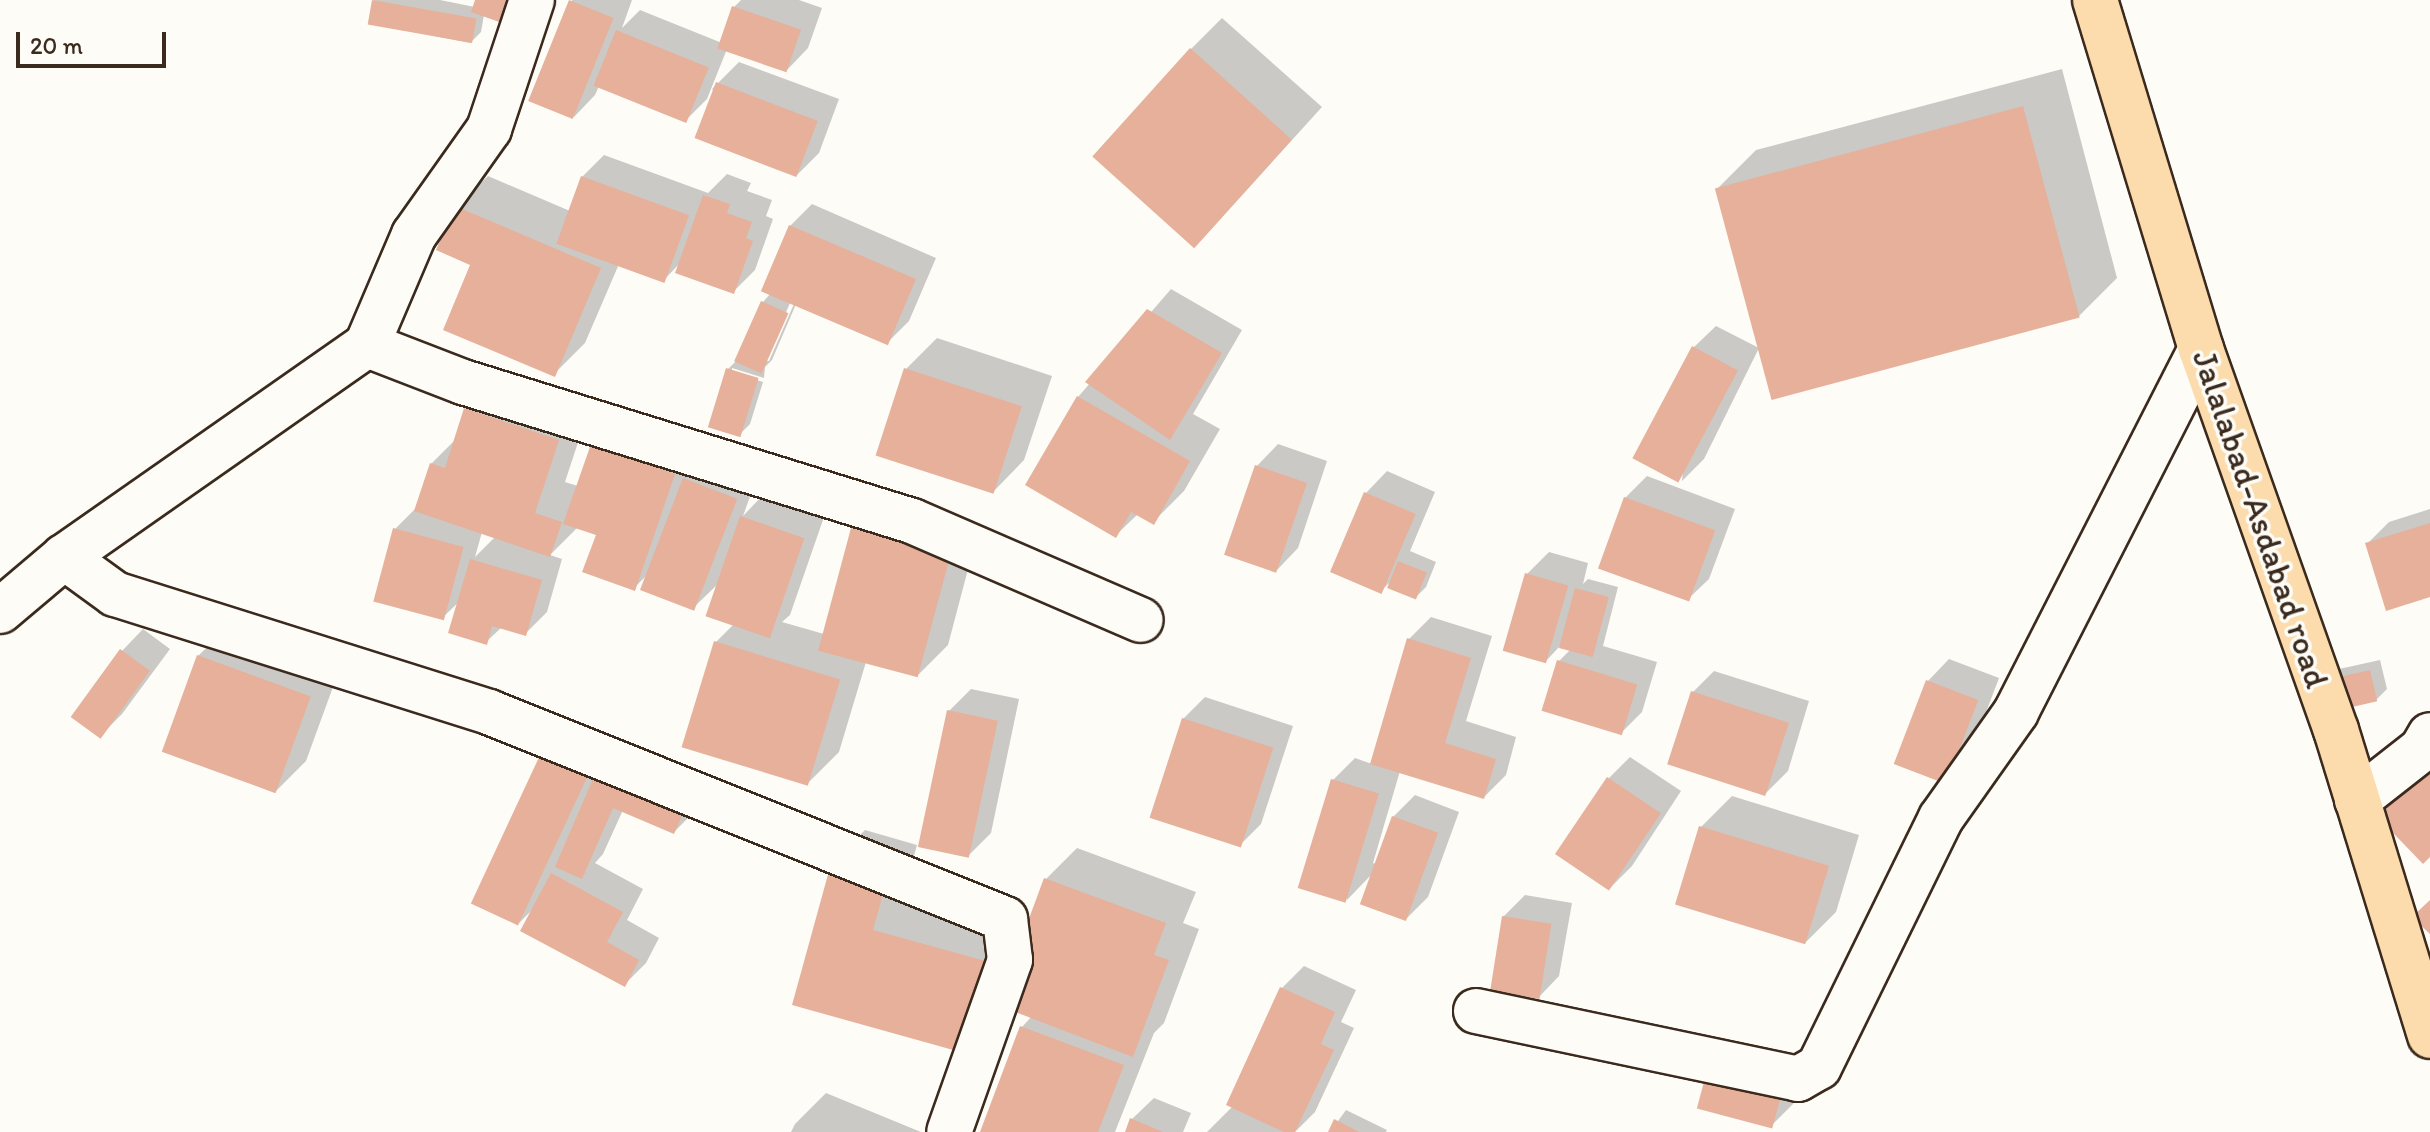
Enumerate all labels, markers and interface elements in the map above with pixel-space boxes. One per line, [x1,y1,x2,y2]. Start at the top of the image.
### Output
scale bar [20,16,170,66]
text: 20 m [30,31,83,60]
street label: Jalalabad-Asdabad road [2184,345,2338,693]

